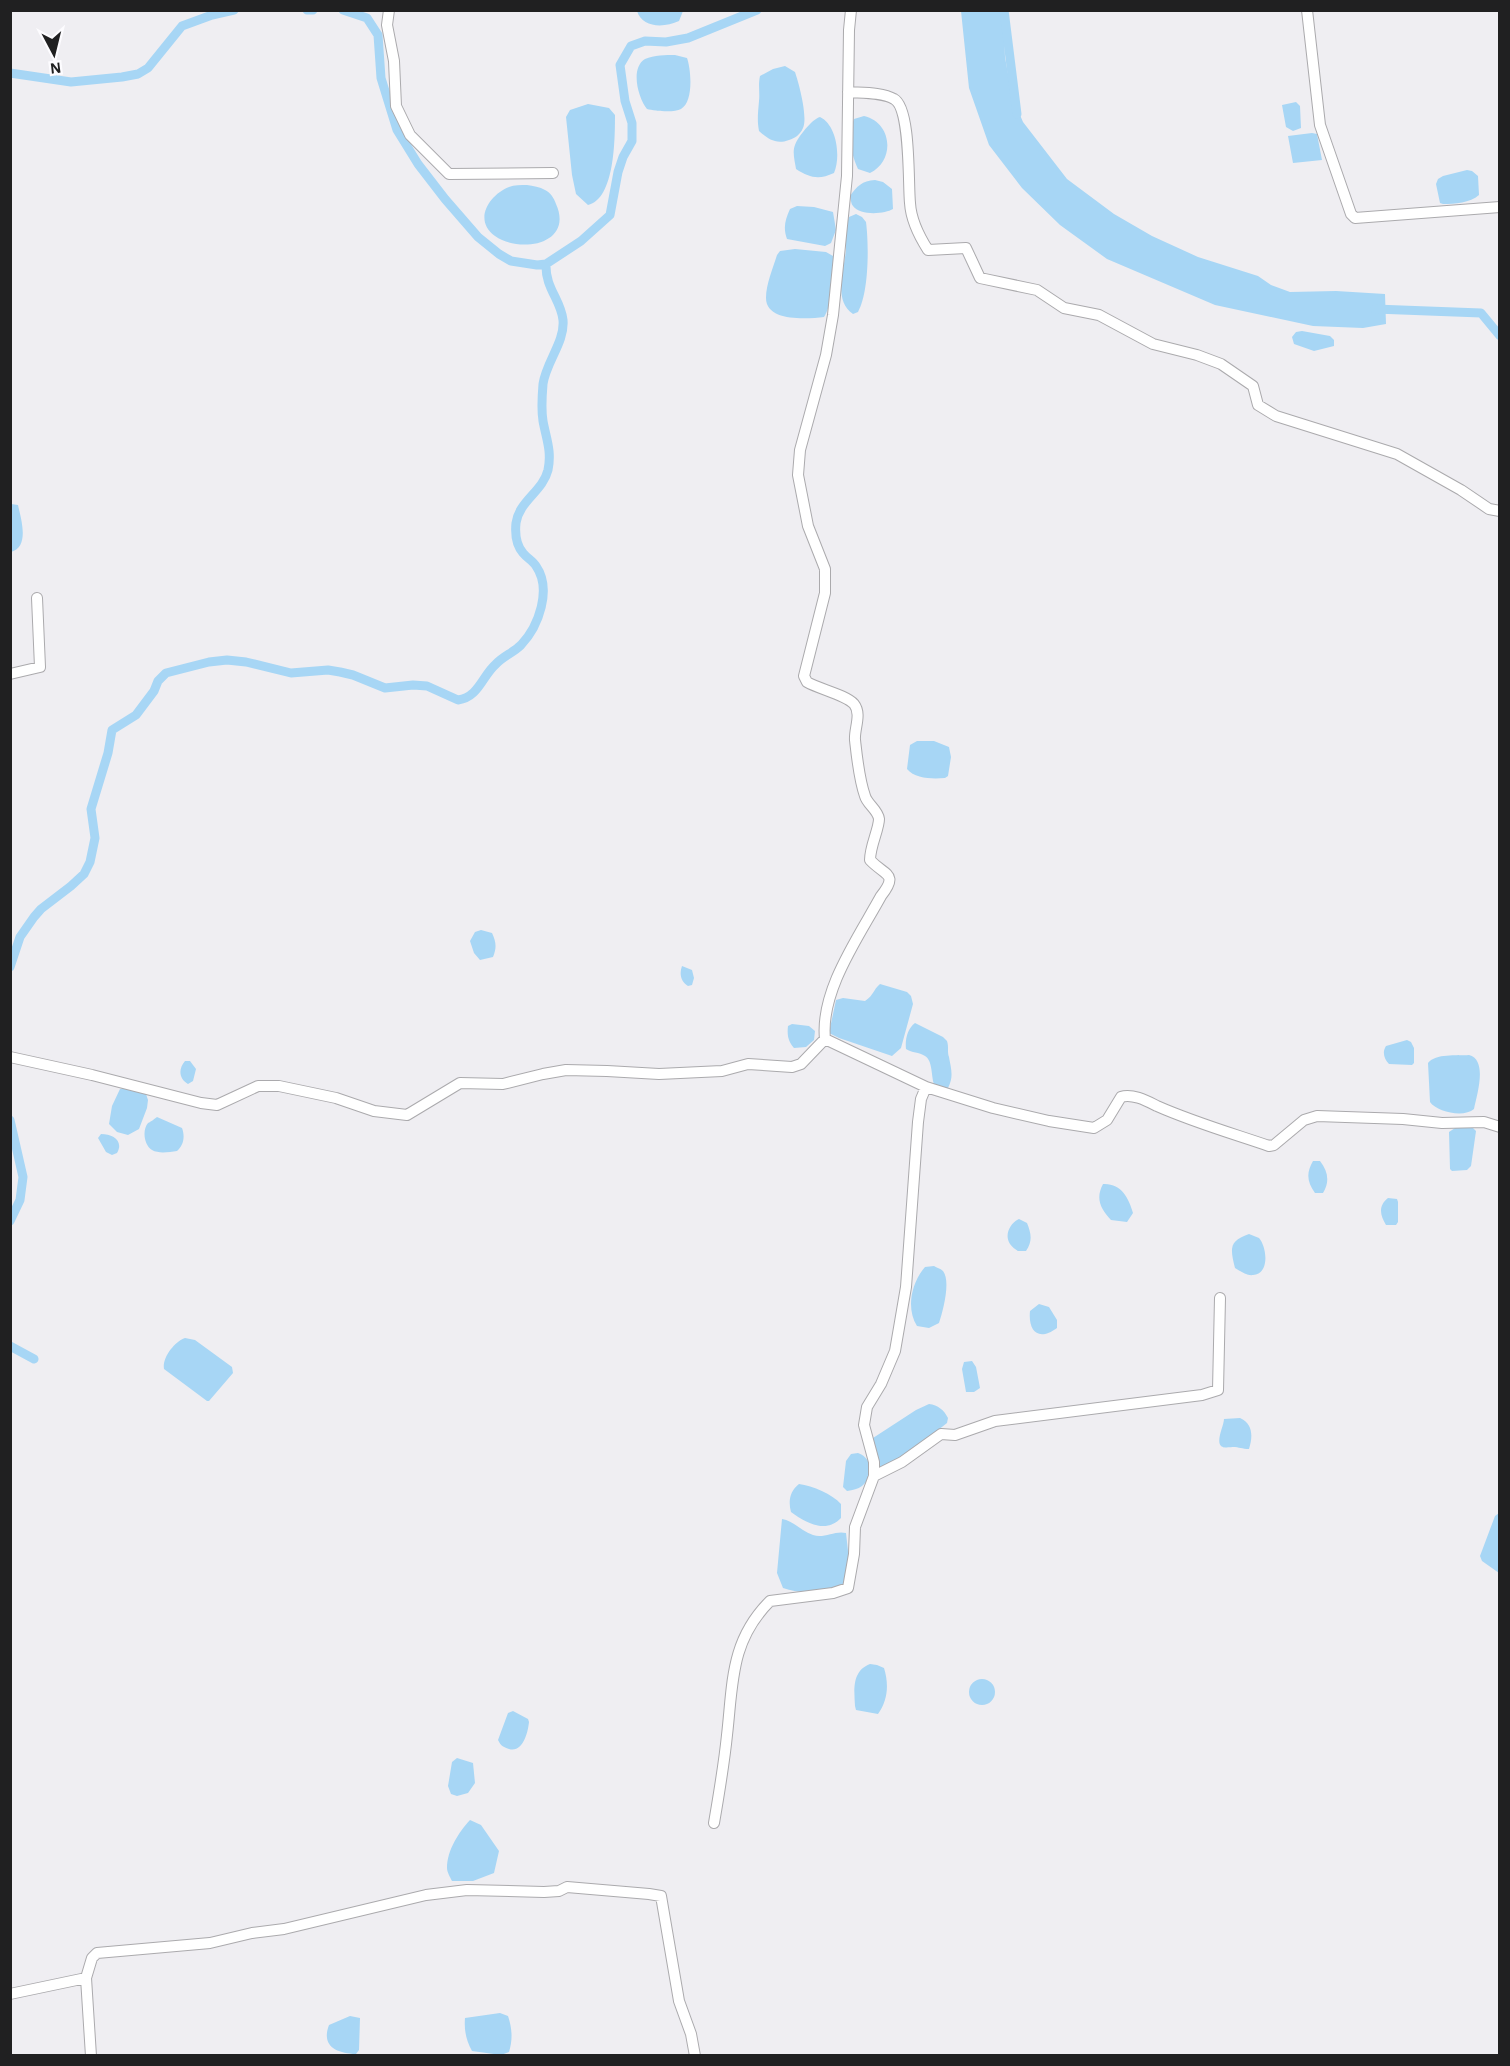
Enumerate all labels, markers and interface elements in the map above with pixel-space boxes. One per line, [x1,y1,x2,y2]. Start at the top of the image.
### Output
north arrow [24,24,84,84]
text: N [49,59,62,77]

